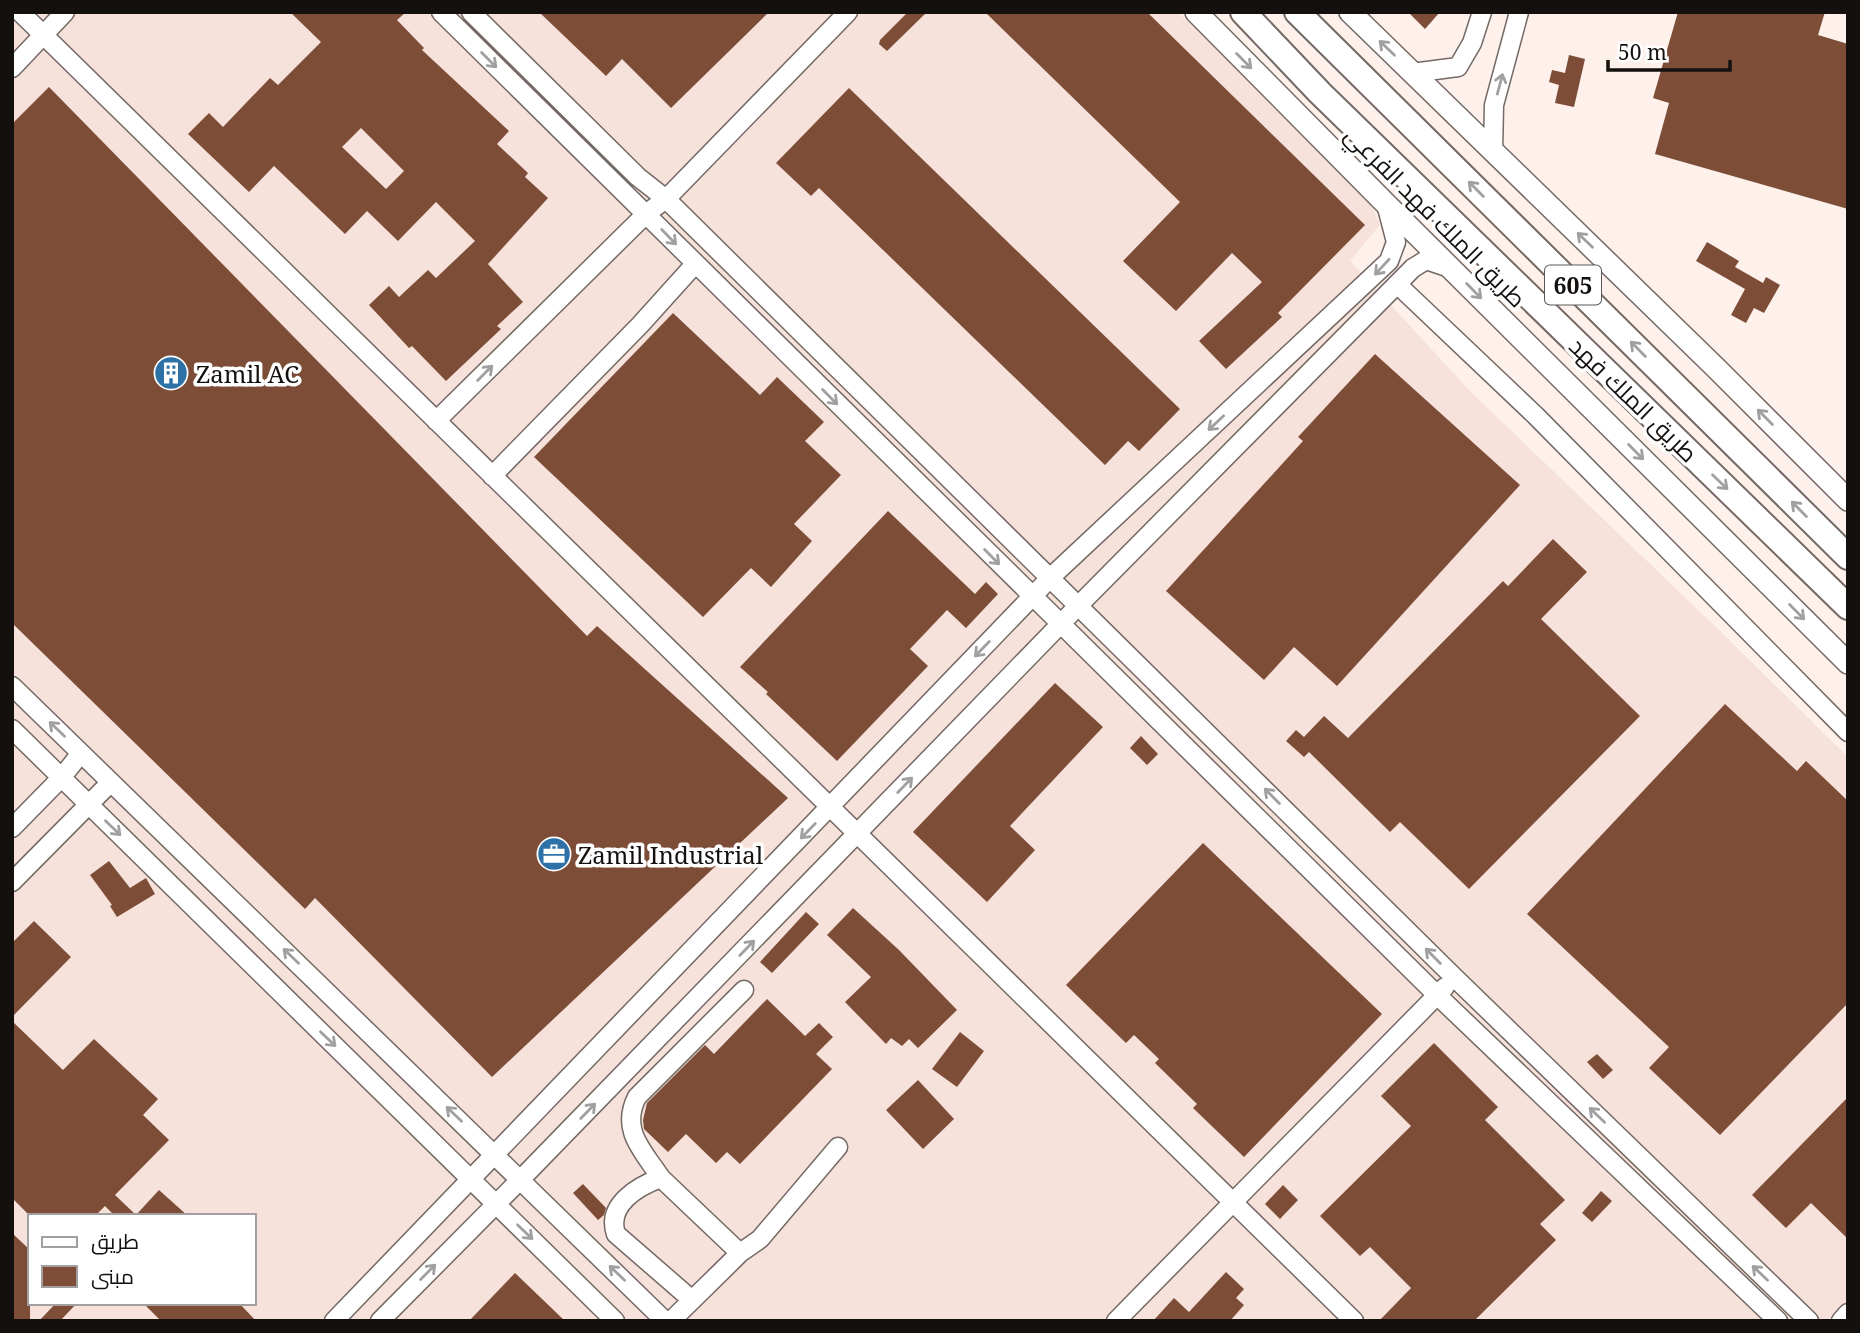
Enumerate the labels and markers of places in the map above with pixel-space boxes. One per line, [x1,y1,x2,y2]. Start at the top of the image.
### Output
building icon: Zamil AC [152,354,190,392]
place label: Zamil AC [196,357,299,390]
office icon: Zamil Industrial [535,835,573,873]
place label: Zamil Industrial [578,838,764,871]

